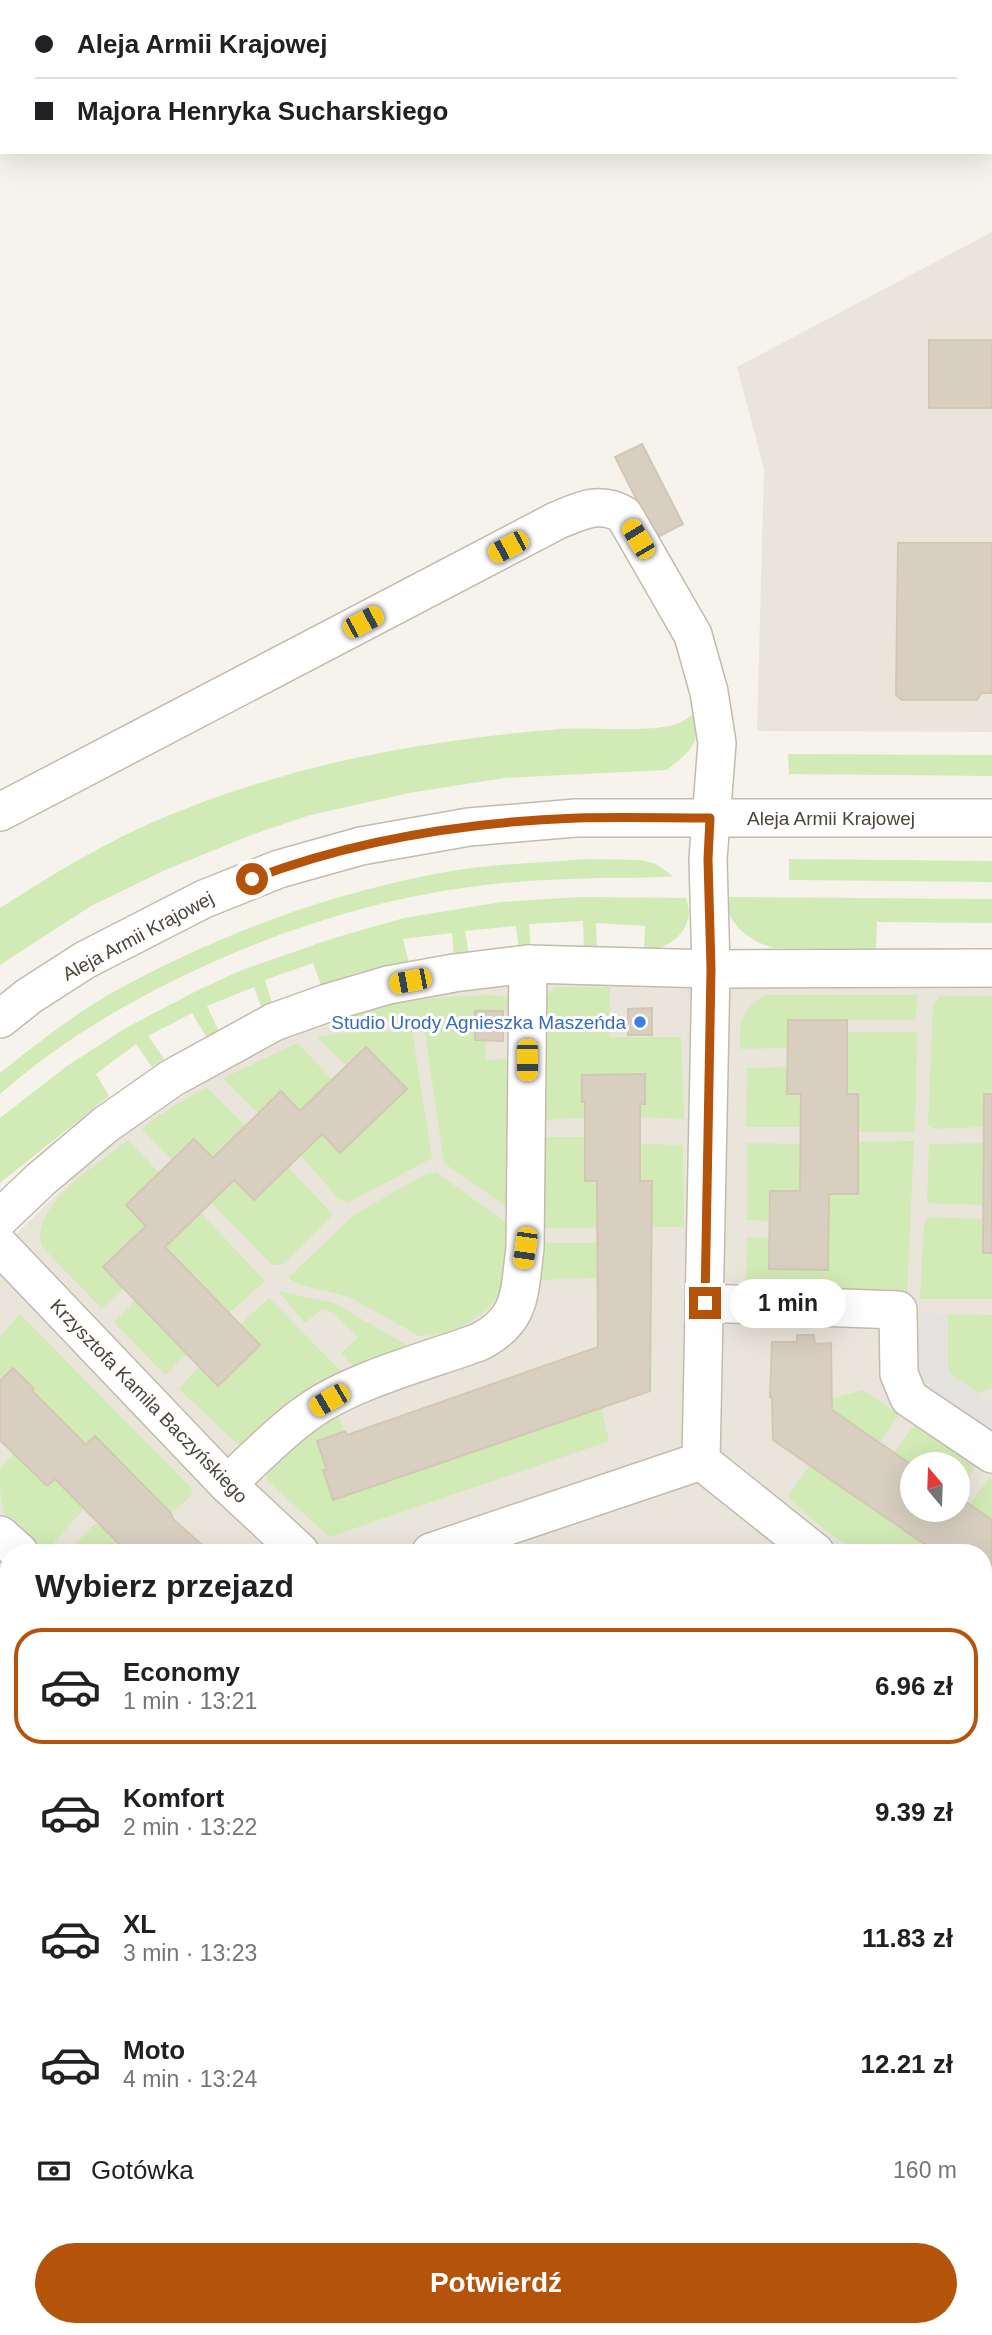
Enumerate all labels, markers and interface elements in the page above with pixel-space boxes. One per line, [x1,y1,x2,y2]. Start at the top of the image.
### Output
text: Aleja Armii Krajowej [77,29,327,59]
text: Majora Henryka Sucharskiego [77,96,448,126]
car [619,516,658,562]
car [485,528,532,566]
car [340,603,387,641]
street label: Aleja Armii Krajowej [747,808,915,829]
route start [236,863,268,895]
street label: Aleja Armii Krajowej [59,887,217,985]
car [388,967,433,995]
place label: Studio Urody Agnieszka Maszeńda [331,1012,626,1033]
marker: Studio Urody Agnieszka Maszeńda [632,1014,648,1030]
car [517,1039,538,1081]
car [512,1226,539,1270]
callout: 1 min [730,1278,845,1328]
route end [689,1287,721,1319]
text: 1 min [758,1290,818,1316]
street label: Krzysztofa Kamila Baczyńskiego [46,1295,252,1507]
car [306,1380,353,1420]
north arrow [900,1452,970,1522]
map controls [900,1452,970,1522]
text: Wybierz przejazd [35,1568,294,1604]
icon: car [39,1655,102,1718]
text: Economy [123,1657,240,1687]
text: 6.96 zł [875,1671,953,1701]
text: 1 min · 13:21 [123,1688,257,1714]
icon: car [39,1781,102,1844]
text: Komfort [123,1783,224,1813]
text: 9.39 zł [875,1797,953,1827]
text: 2 min · 13:22 [123,1814,257,1840]
icon: car [39,1907,102,1970]
text: XL [123,1909,156,1939]
text: 11.83 zł [862,1923,953,1953]
text: 3 min · 13:23 [123,1940,257,1966]
icon: car [39,2033,102,2096]
text: Moto [123,2035,185,2065]
text: 12.21 zł [860,2049,953,2079]
text: 4 min · 13:24 [123,2066,257,2092]
icon: cash [35,2152,73,2190]
text: Gotówka [91,2155,194,2185]
text: 160 m [893,2157,957,2183]
button: Potwierdź [35,2243,957,2323]

